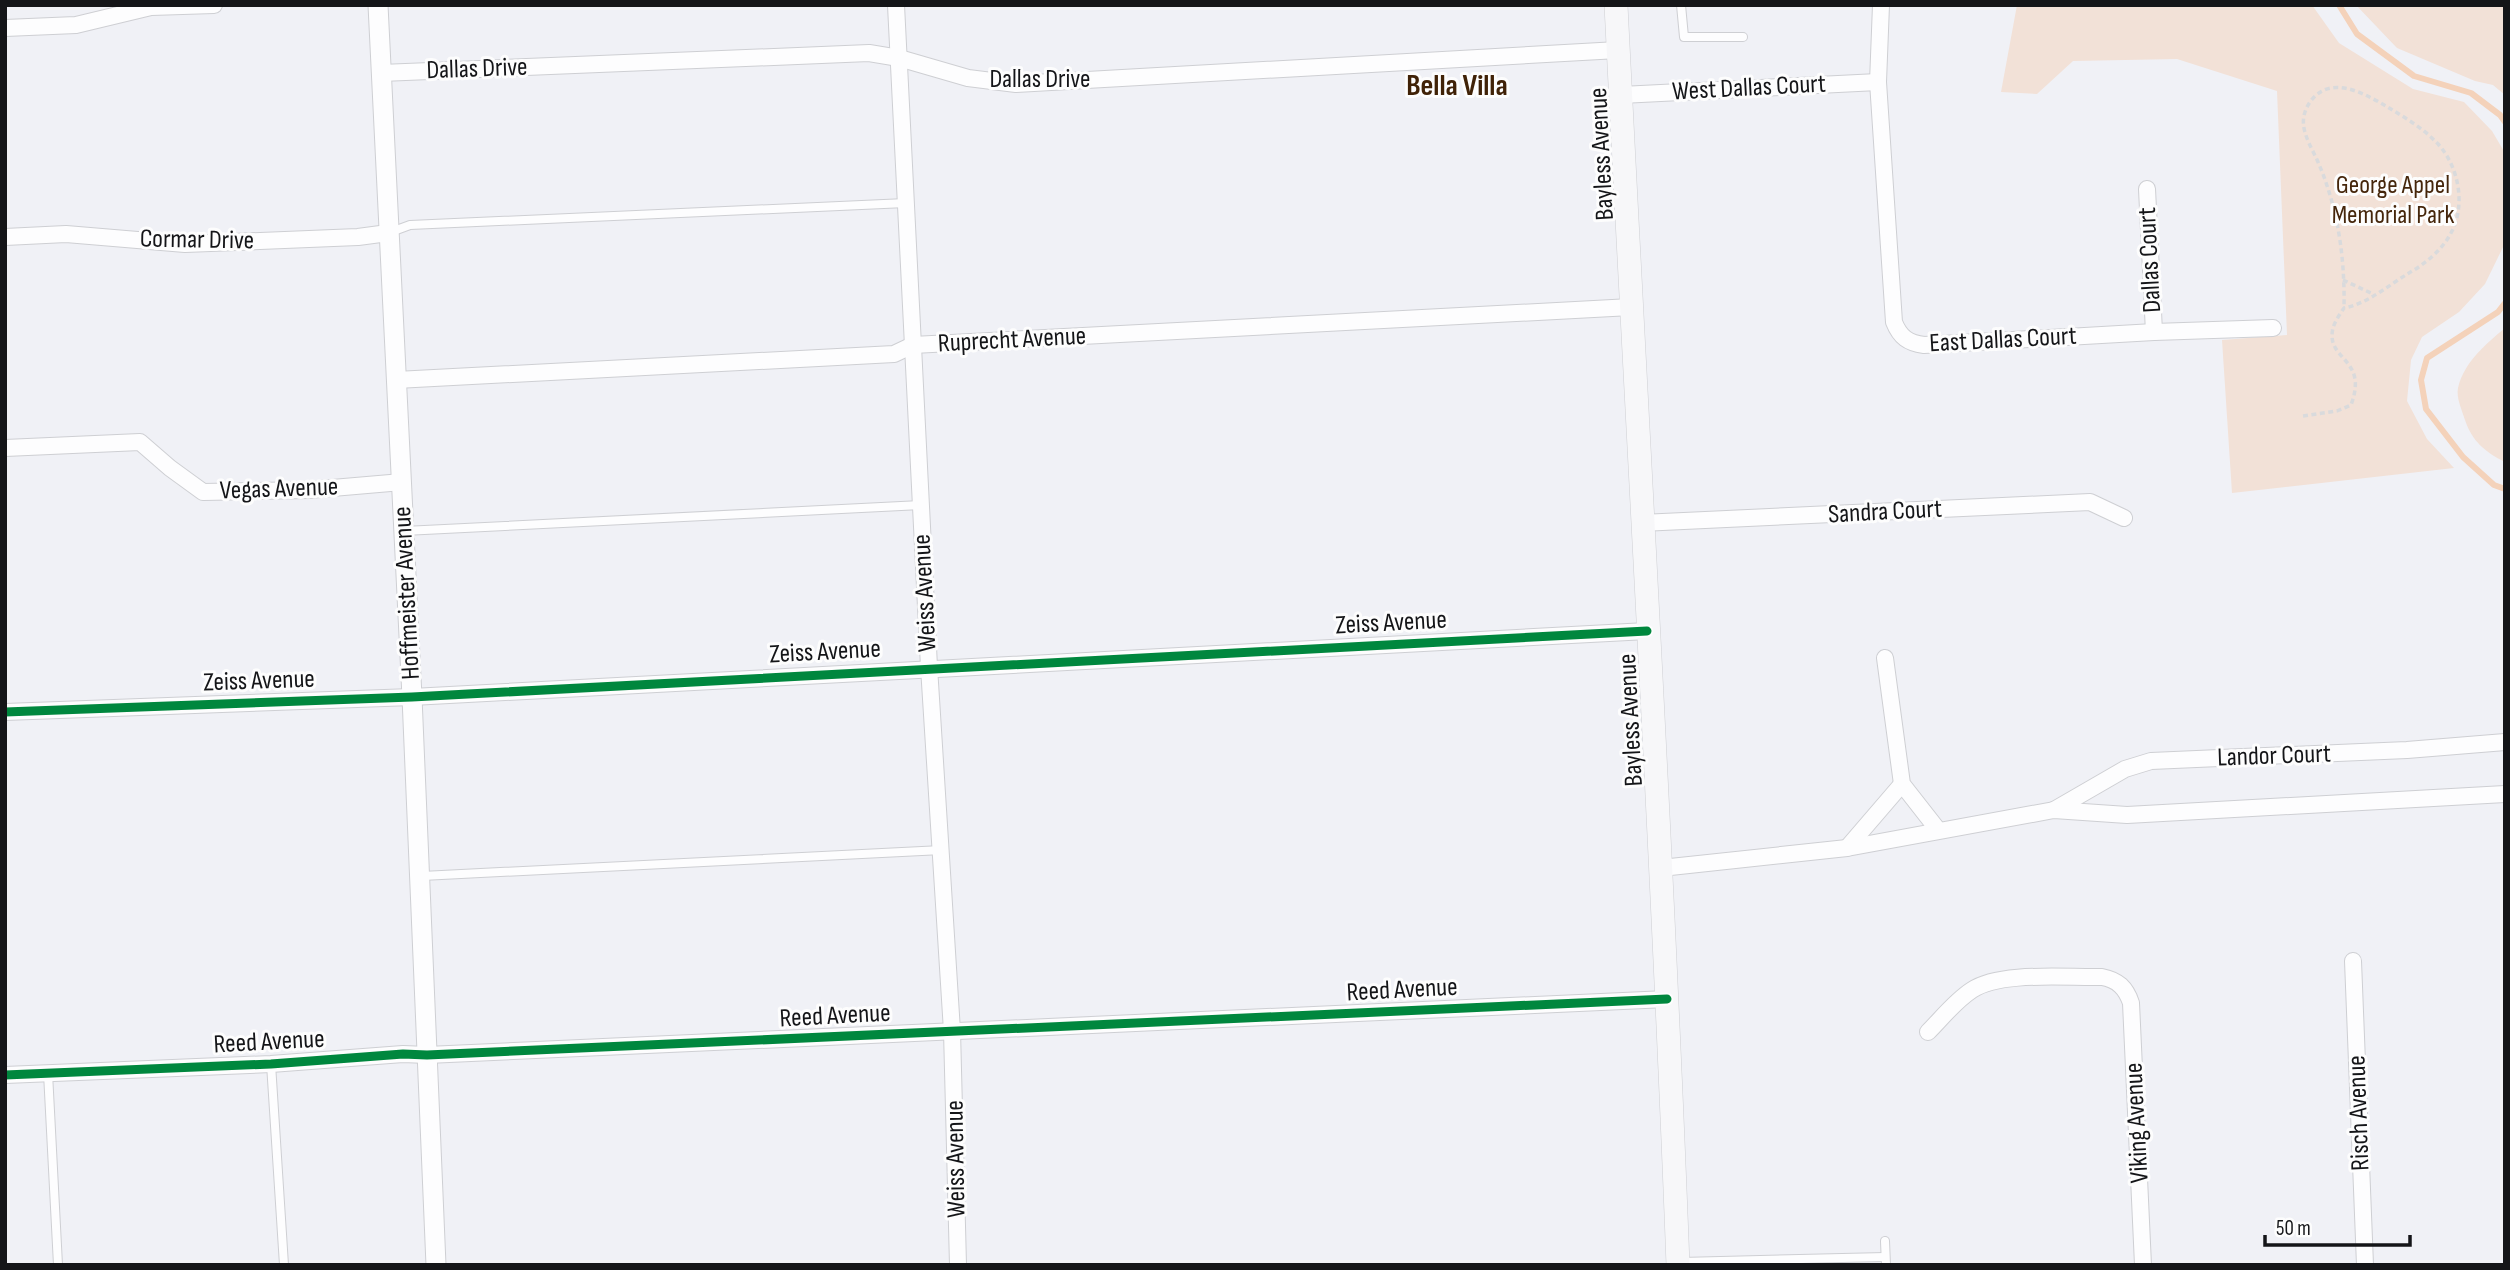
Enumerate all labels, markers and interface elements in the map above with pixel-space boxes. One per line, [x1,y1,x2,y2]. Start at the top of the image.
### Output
street label: Dallas Drive [426,52,528,86]
street label: Dallas Drive [989,64,1091,95]
district label: Bella Villa [1406,68,1508,104]
street label: West Dallas Court [1671,68,1827,108]
street label: Bayless Avenue [1583,87,1621,221]
park label: George Appel Memorial Park [2332,170,2454,231]
street label: Dallas Court [2132,206,2168,313]
street label: Cormar Drive [140,224,254,256]
street label: Ruprecht Avenue [937,321,1087,359]
street label: East Dallas Court [1929,321,2077,359]
street label: Vegas Avenue [219,471,339,507]
street label: Sandra Court [1827,494,1943,530]
street label: Hoffmeister Avenue [387,506,427,680]
street label: Weiss Avenue [906,533,944,653]
street label: Zeiss Avenue [1334,605,1448,641]
street label: Zeiss Avenue [768,634,882,670]
street label: Bayless Avenue [1612,653,1650,787]
street label: Zeiss Avenue [203,664,315,698]
street label: Landor Court [2217,739,2331,773]
street label: Reed Avenue [1346,972,1458,1008]
street label: Reed Avenue [779,998,891,1034]
street label: Reed Avenue [213,1024,325,1060]
street label: Risch Avenue [2341,1055,2377,1171]
street label: Viking Avenue [2118,1062,2156,1184]
street label: Weiss Avenue [939,1100,973,1218]
scale bar [2265,1204,2410,1248]
text: 50 m [2276,1216,2311,1241]

